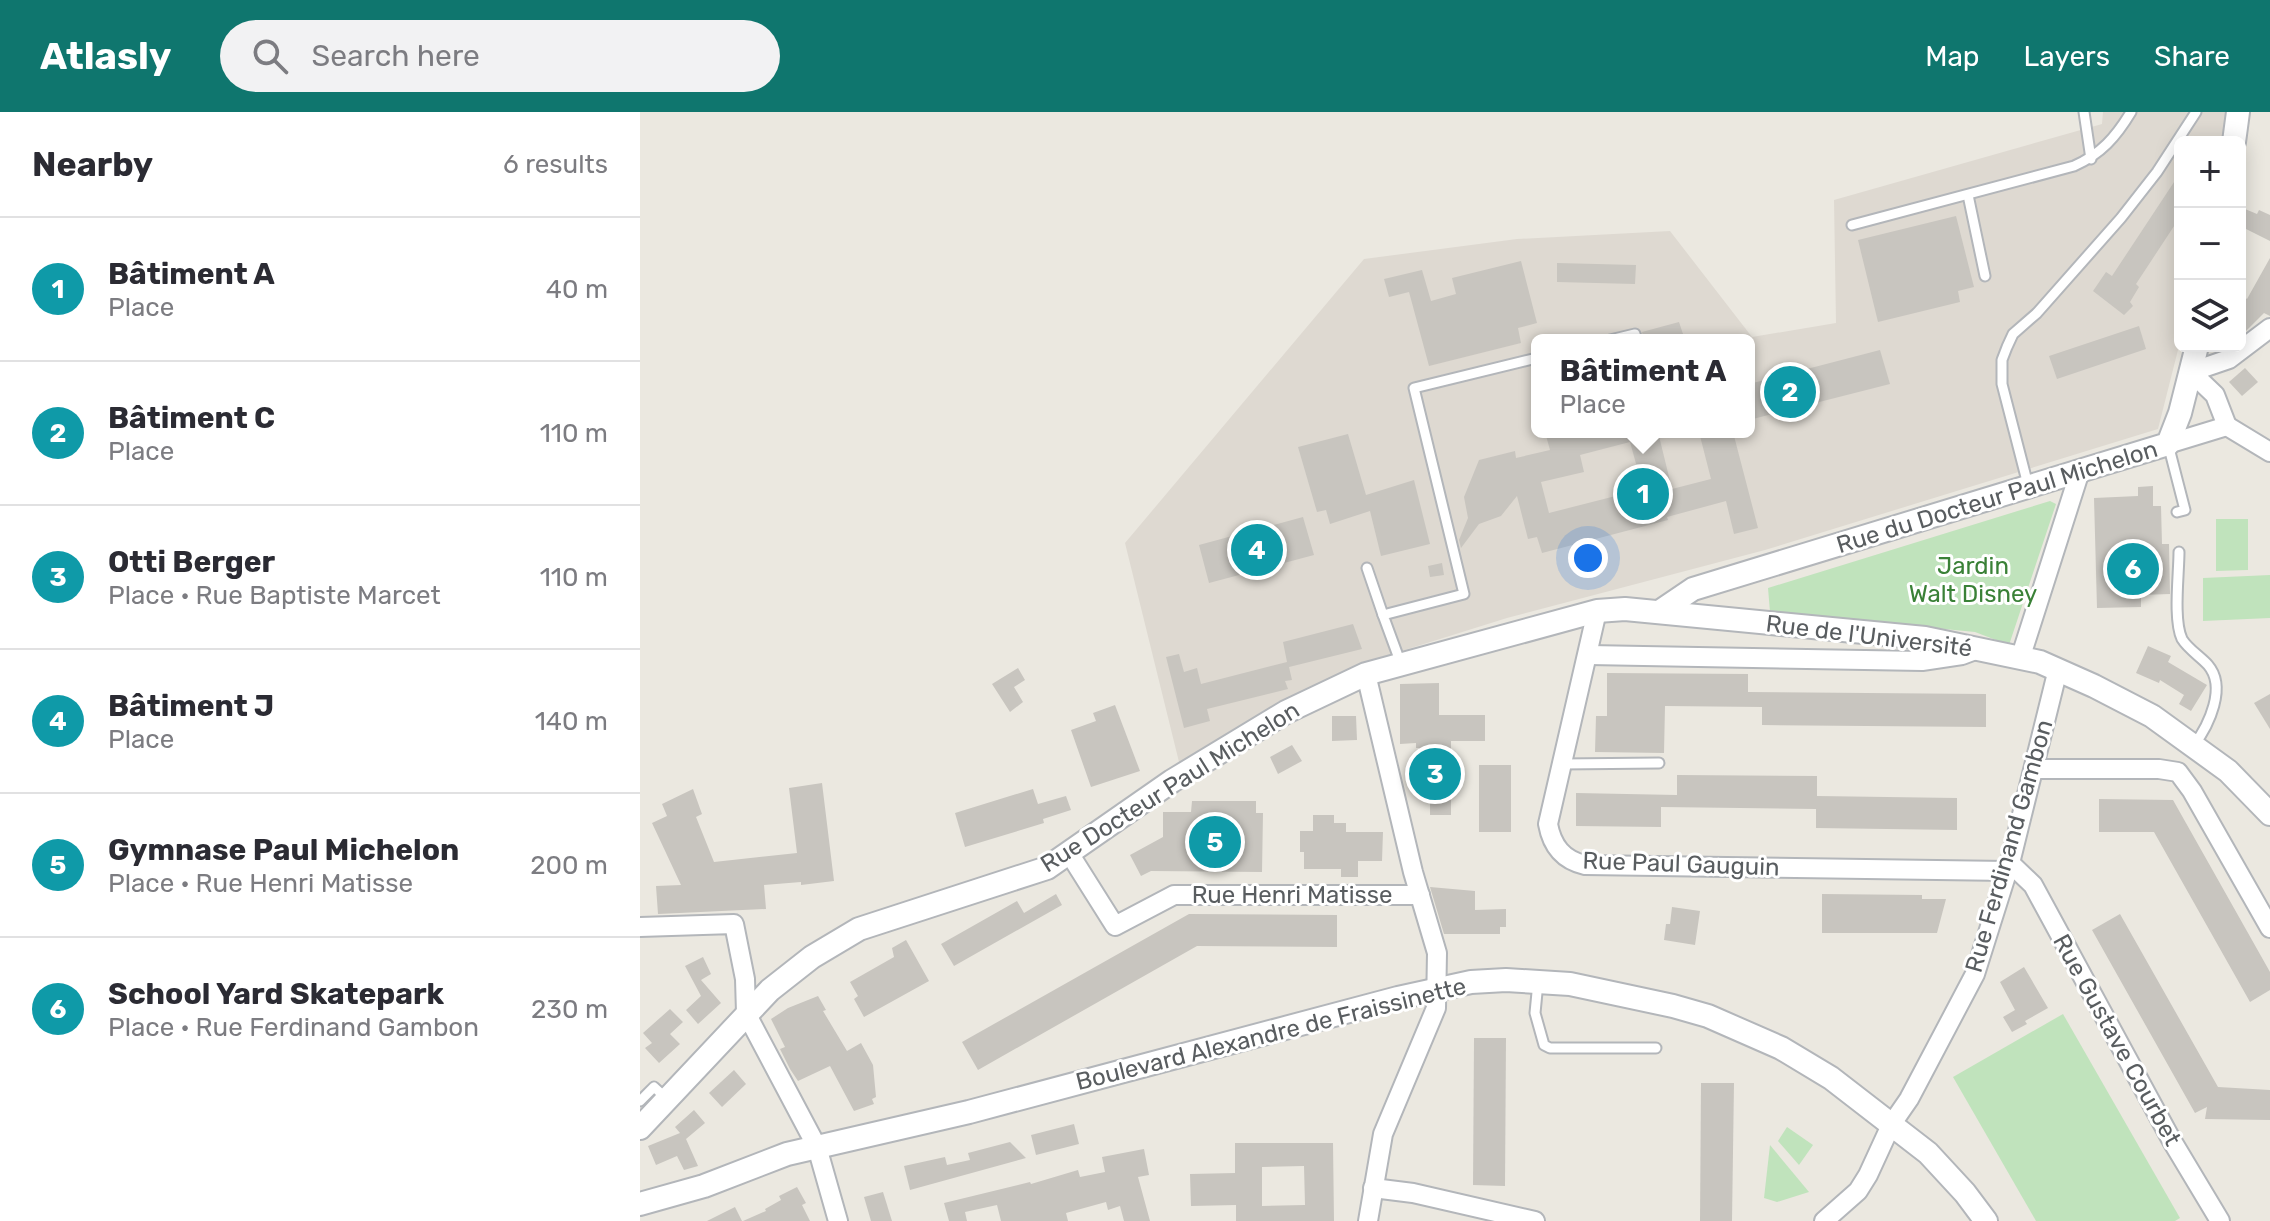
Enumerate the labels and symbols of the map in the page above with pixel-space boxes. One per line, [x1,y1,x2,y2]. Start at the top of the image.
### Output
pin: 2 [1764,362,1816,422]
street label: Rue du Docteur Paul Michelon [1833,435,2161,559]
pin: 1 [1617,464,1669,524]
pin: 4 [1231,520,1283,580]
your location [1568,538,1608,578]
pin: 6 [2107,539,2159,599]
park label: Jardin Walt Disney [1909,552,2037,608]
street label: Rue de l'Université [1764,609,1974,663]
street label: Rue Docteur Paul Michelon [1036,696,1304,878]
street label: Rue Ferdinand Gambon [1959,716,2059,976]
pin: 3 [1409,744,1461,804]
pin: 5 [1189,812,1241,872]
street label: Rue Paul Gauguin [1582,847,1780,881]
street label: Rue Henri Matisse [1192,881,1392,909]
street label: Rue Gustave Courbet [2047,929,2187,1151]
street label: Boulevard Alexandre de Fraissinette [1073,972,1469,1096]

